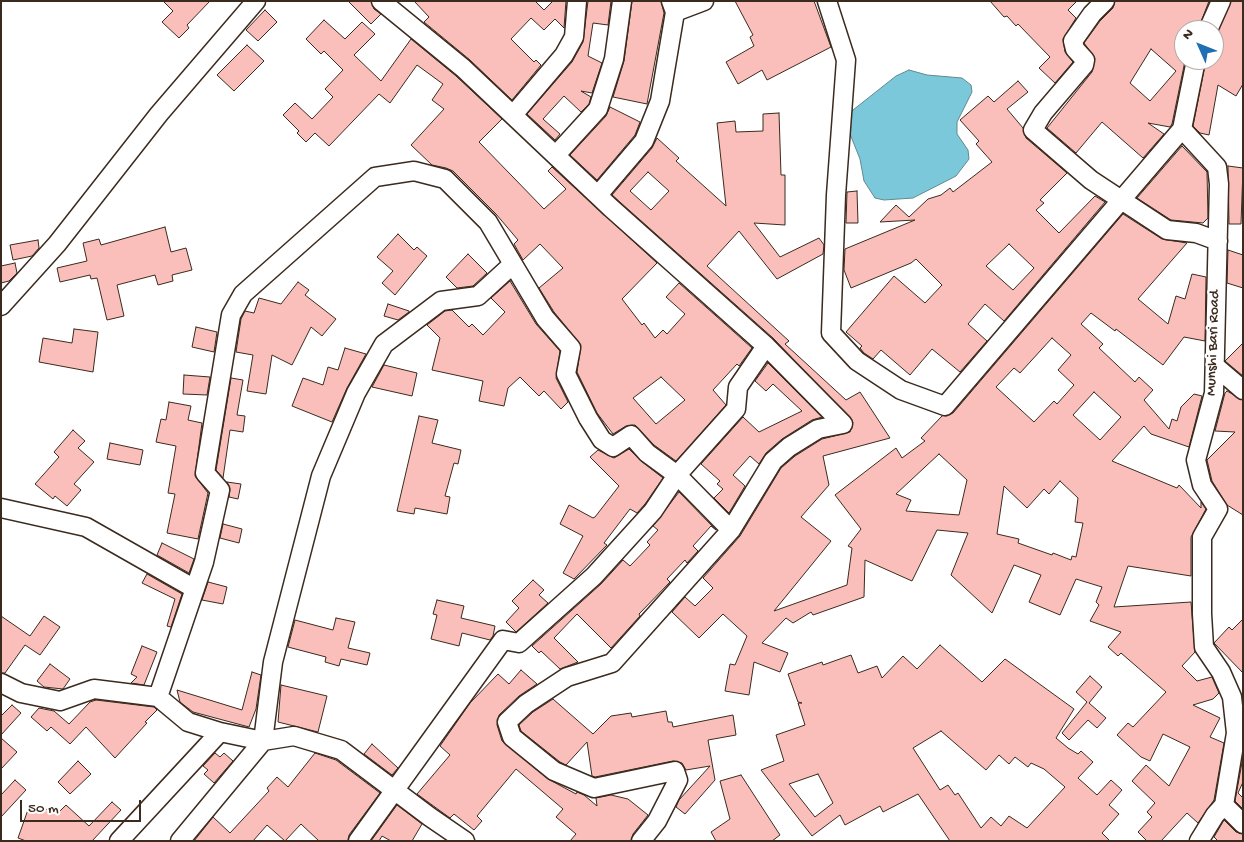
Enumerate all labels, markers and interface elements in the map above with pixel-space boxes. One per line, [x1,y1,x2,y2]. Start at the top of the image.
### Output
north arrow [1174,20,1224,70]
text: N [1179,26,1198,44]
street label: Munshi Bari Road [1203,290,1225,396]
scale bar [22,790,144,822]
text: 50 m [28,800,59,818]

